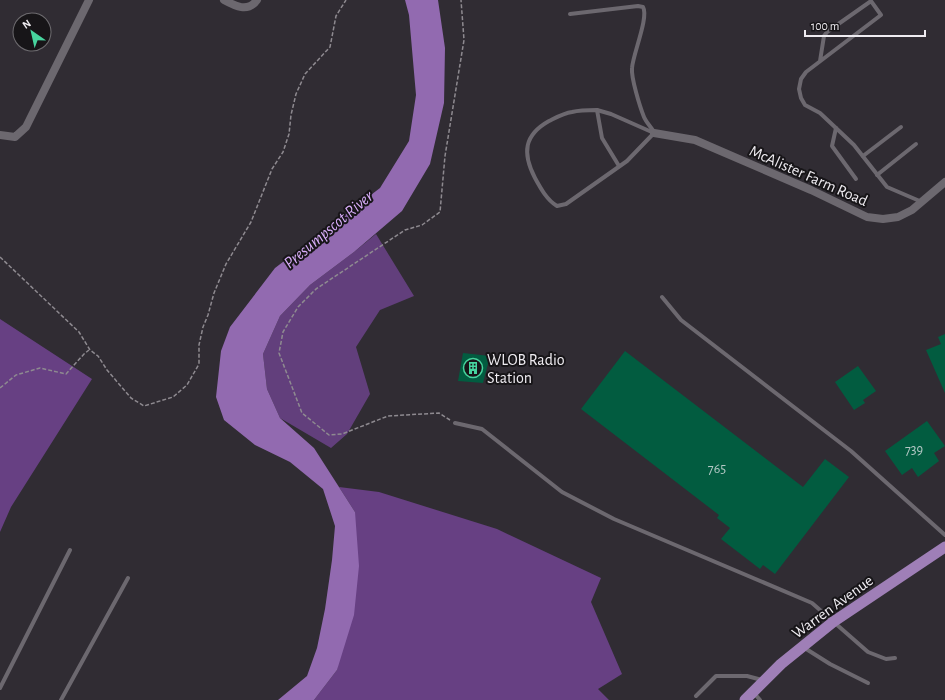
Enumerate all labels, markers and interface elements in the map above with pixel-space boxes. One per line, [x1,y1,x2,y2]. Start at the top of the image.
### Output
north arrow [12,12,52,52]
scale bar [805,12,925,38]
text: N [20,17,33,31]
text: 100 m [811,20,839,32]
street label: McAlister Farm Road [747,143,870,209]
water label: Presumpscot River [280,187,377,272]
place label: WLOB Radio Station [487,352,565,386]
building icon: WLOB Radio Station [462,357,484,379]
house number: 739 [905,443,923,457]
house number: 765 [708,462,726,476]
street label: Warren Avenue [789,572,876,641]

